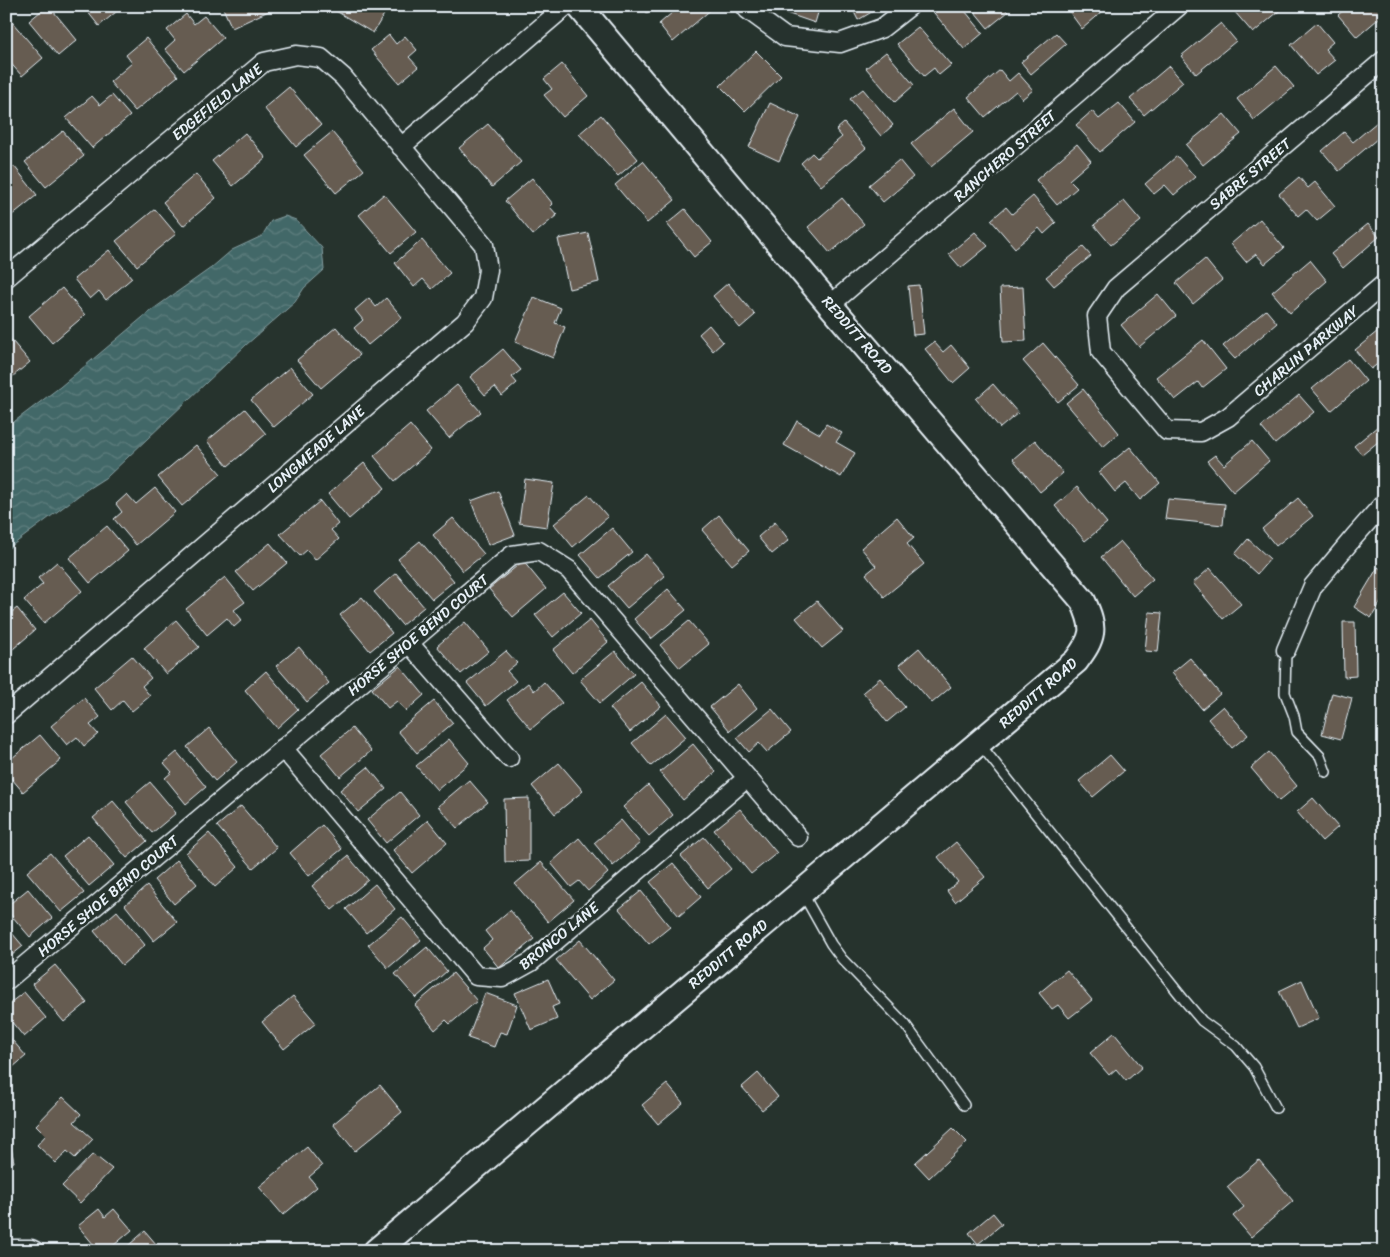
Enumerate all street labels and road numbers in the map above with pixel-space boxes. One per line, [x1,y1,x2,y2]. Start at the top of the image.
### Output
street label: EDGEFIELD LANE [166,56,270,147]
street label: RANCHERO STREET [948,103,1064,208]
street label: SABRE STREET [1203,130,1298,217]
street label: REDDITT ROAD [815,290,899,380]
street label: CHARLIN PARKWAY [1247,298,1366,403]
street label: LONGMEADE LANE [261,398,372,499]
street label: HORSE SHOE BEND COURT [341,567,496,702]
street label: REDDITT ROAD [993,651,1083,735]
street label: HORSE SHOE BEND COURT [31,828,186,963]
street label: BRONCO LANE [513,894,606,977]
street label: REDDITT ROAD [682,913,774,995]

